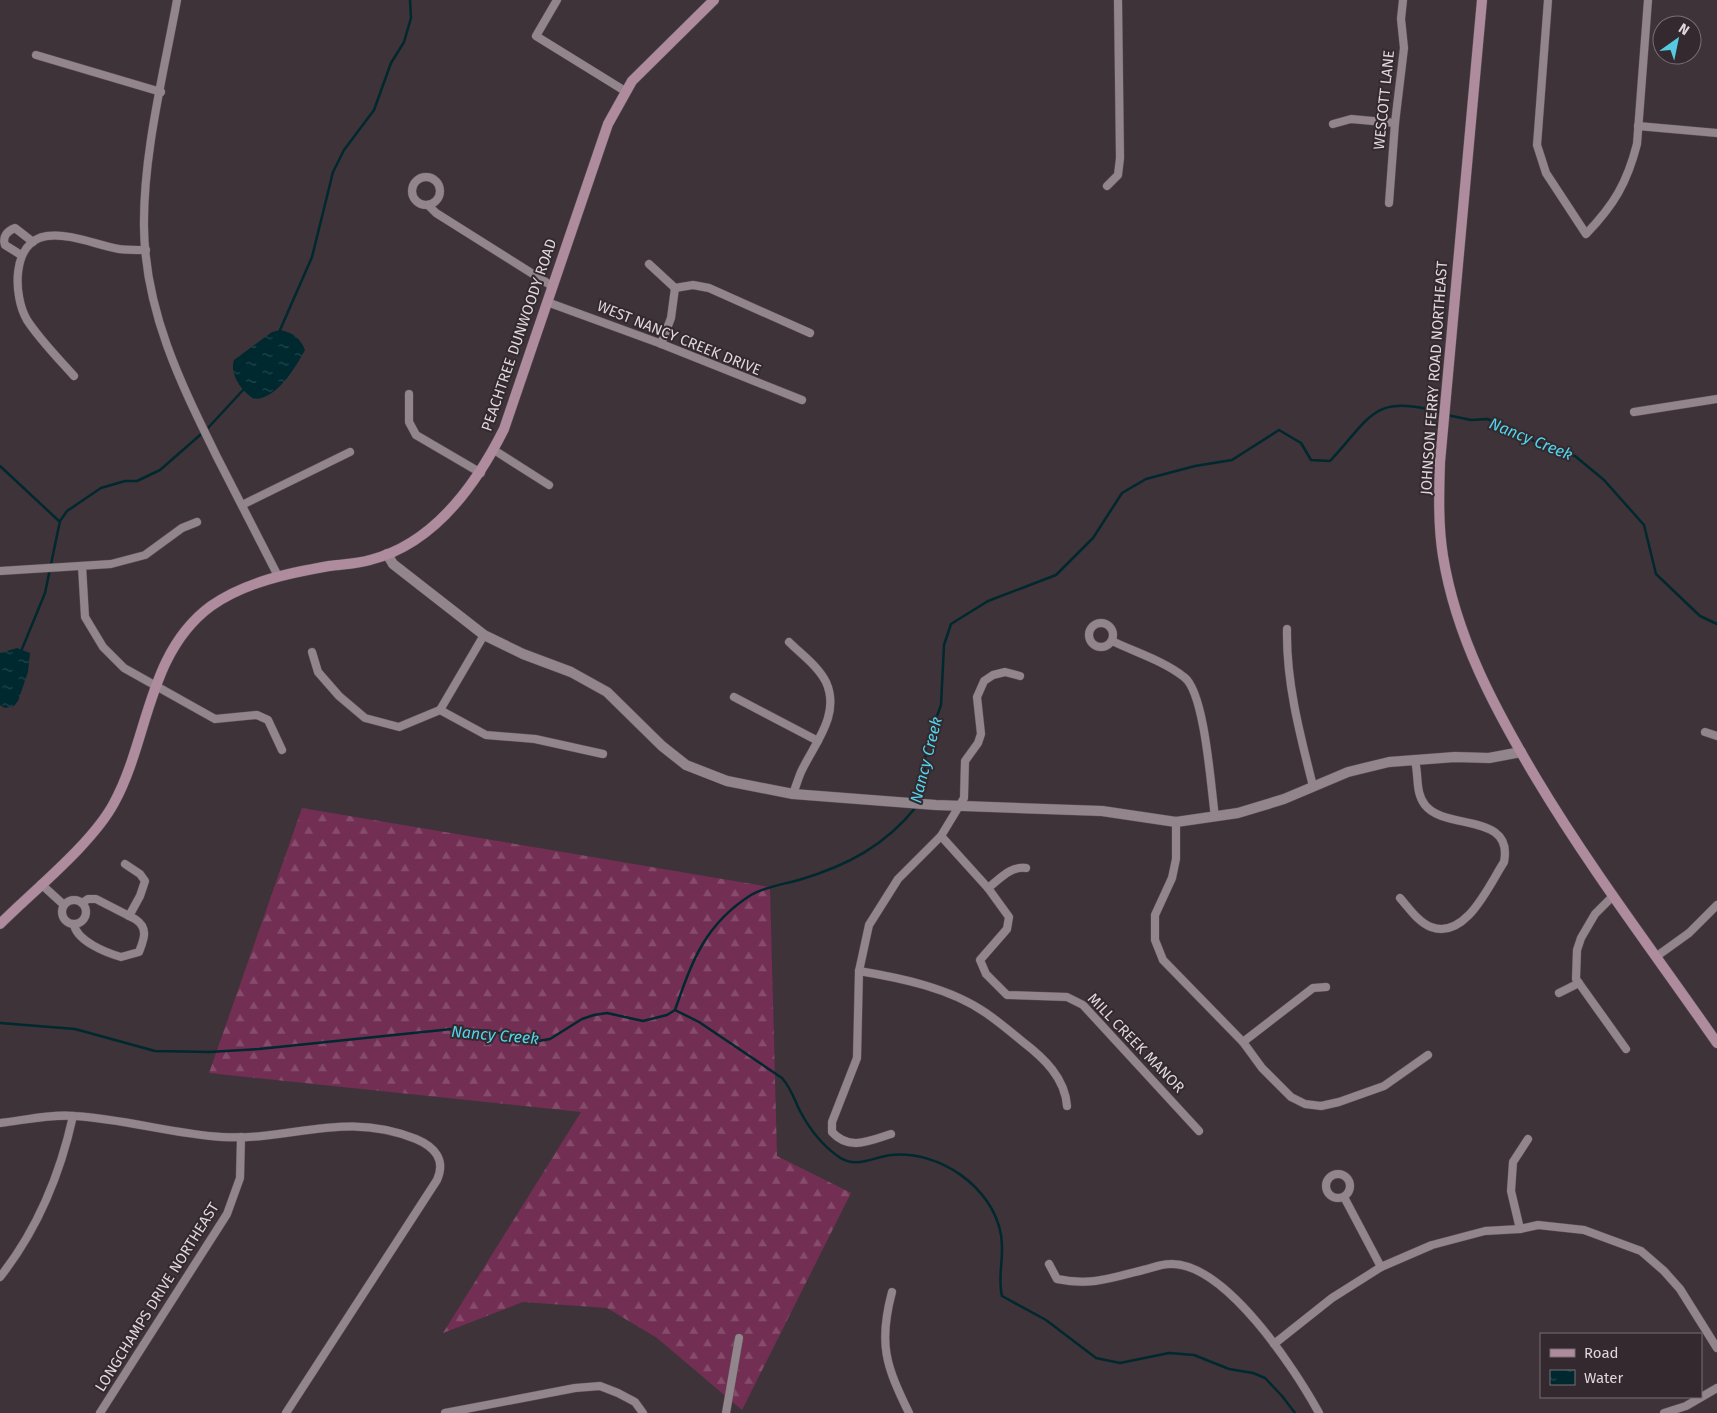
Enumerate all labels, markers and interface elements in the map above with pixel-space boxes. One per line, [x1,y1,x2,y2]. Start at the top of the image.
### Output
north arrow [1652,15,1702,65]
text: N [1675,20,1692,39]
street label: WESCOTT LANE [1370,49,1398,151]
street label: PEACHTREE DUNWOODY ROAD [478,236,560,434]
street label: JOHNSON FERRY ROAD NORTHEAST [1417,260,1451,496]
street label: WEST NANCY CREEK DRIVE [594,297,764,379]
water label: Nancy Creek [1487,414,1576,464]
water label: Nancy Creek [906,715,946,805]
street label: MILL CREEK MANOR [1084,990,1188,1096]
water label: Nancy Creek [450,1022,540,1048]
street label: LONGCHAMPS DRIVE NORTHEAST [91,1199,223,1395]
legend [1540,1333,1702,1398]
text: Road [1584,1344,1619,1362]
text: Water [1584,1369,1623,1387]

